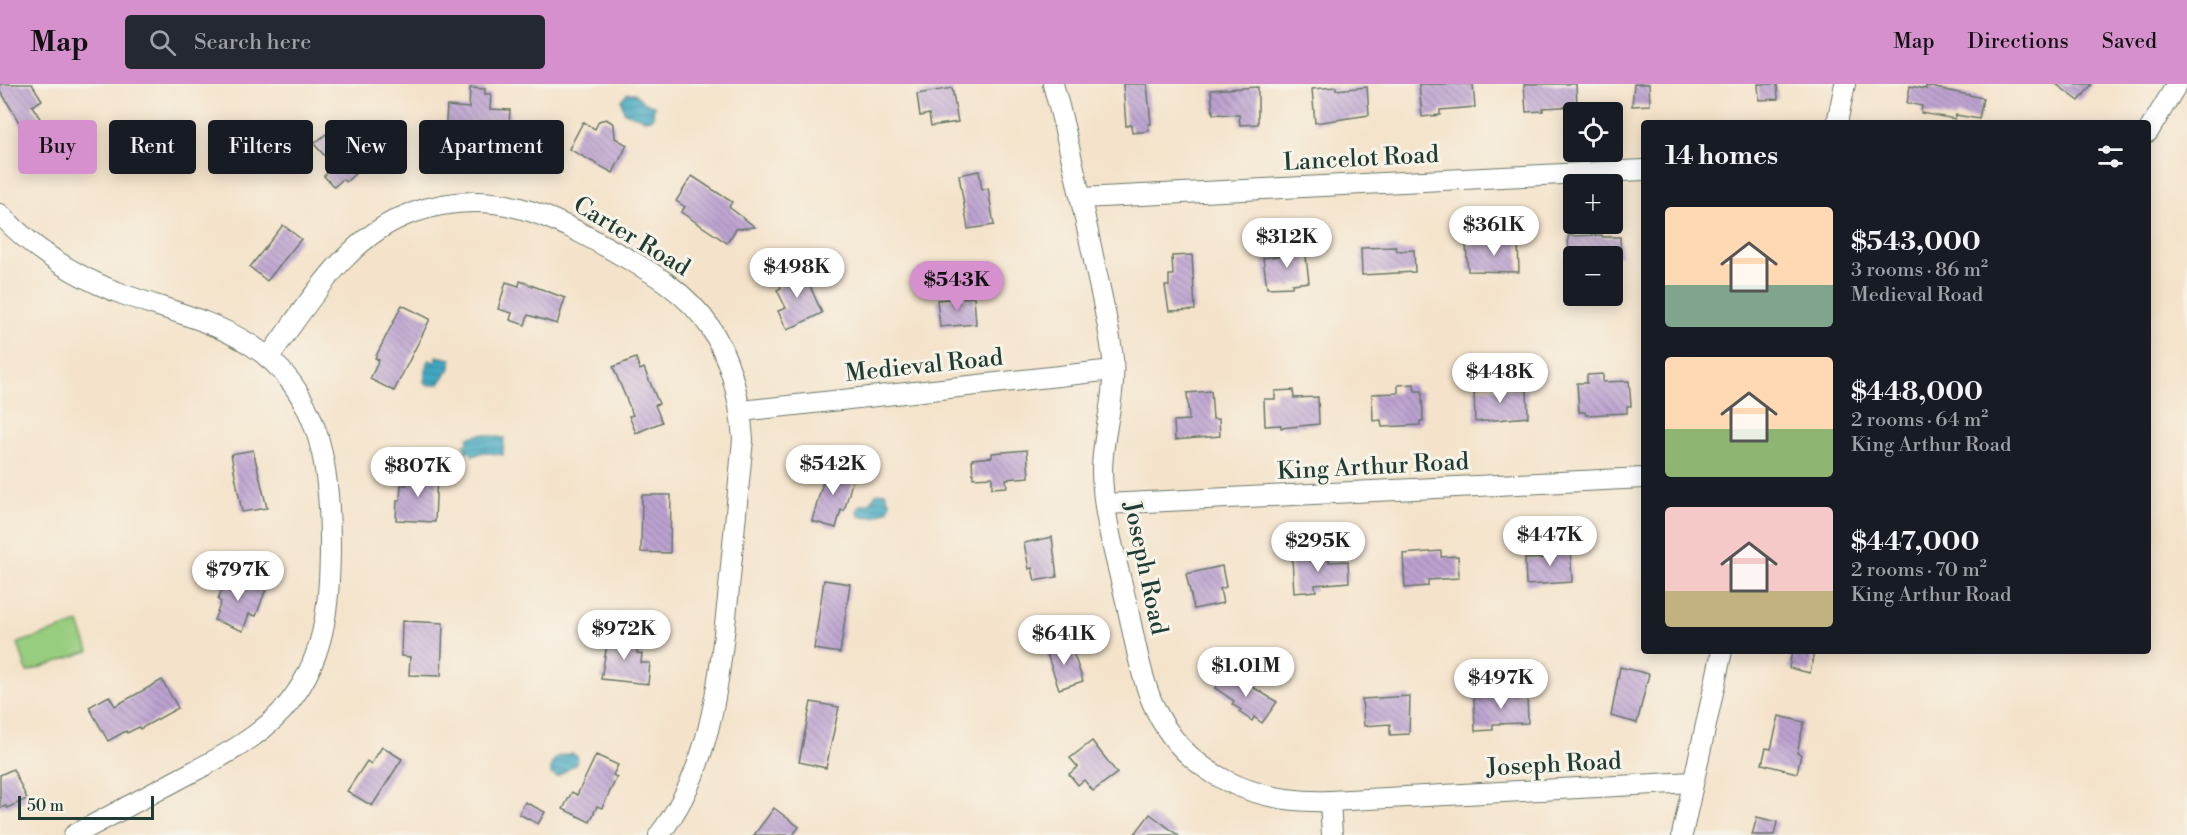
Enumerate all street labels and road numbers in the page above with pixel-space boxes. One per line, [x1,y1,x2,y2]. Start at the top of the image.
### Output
street label: Lancelot Road [1282,140,1440,178]
street label: Carter Road [568,190,696,284]
street label: Medieval Road [844,343,1005,389]
street label: King Arthur Road [1276,447,1470,487]
street label: Joseph Road [1116,498,1174,638]
street label: Joseph Road [1485,746,1623,784]

